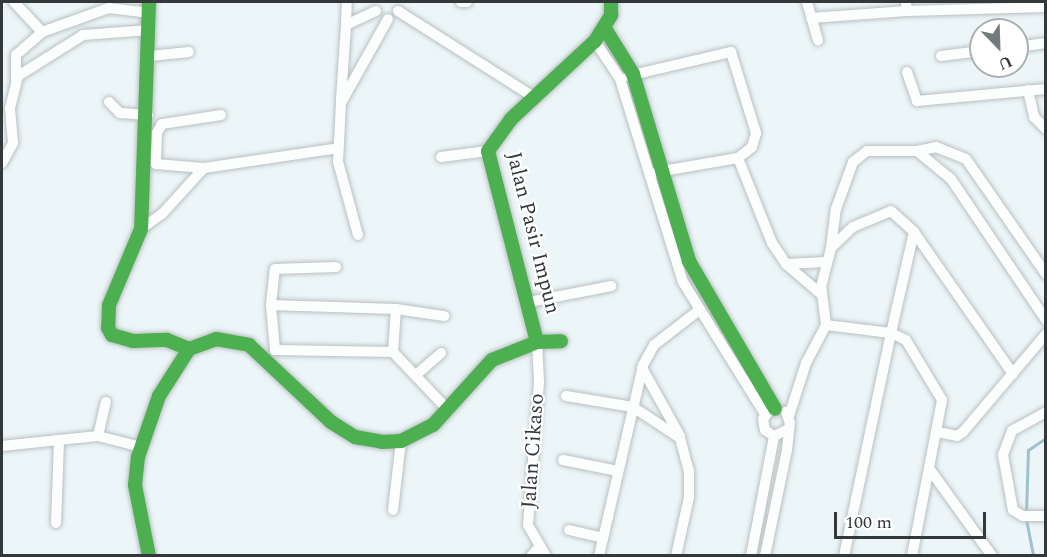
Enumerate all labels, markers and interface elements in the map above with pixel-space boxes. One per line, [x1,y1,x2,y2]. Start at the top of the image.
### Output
north arrow [969,18,1029,78]
text: U [994,49,1016,76]
street label: Jalan Pasir Impun [501,149,565,317]
street label: Jalan Cikaso [516,392,550,510]
scale bar [837,500,988,538]
text: 100 m [845,509,892,536]

